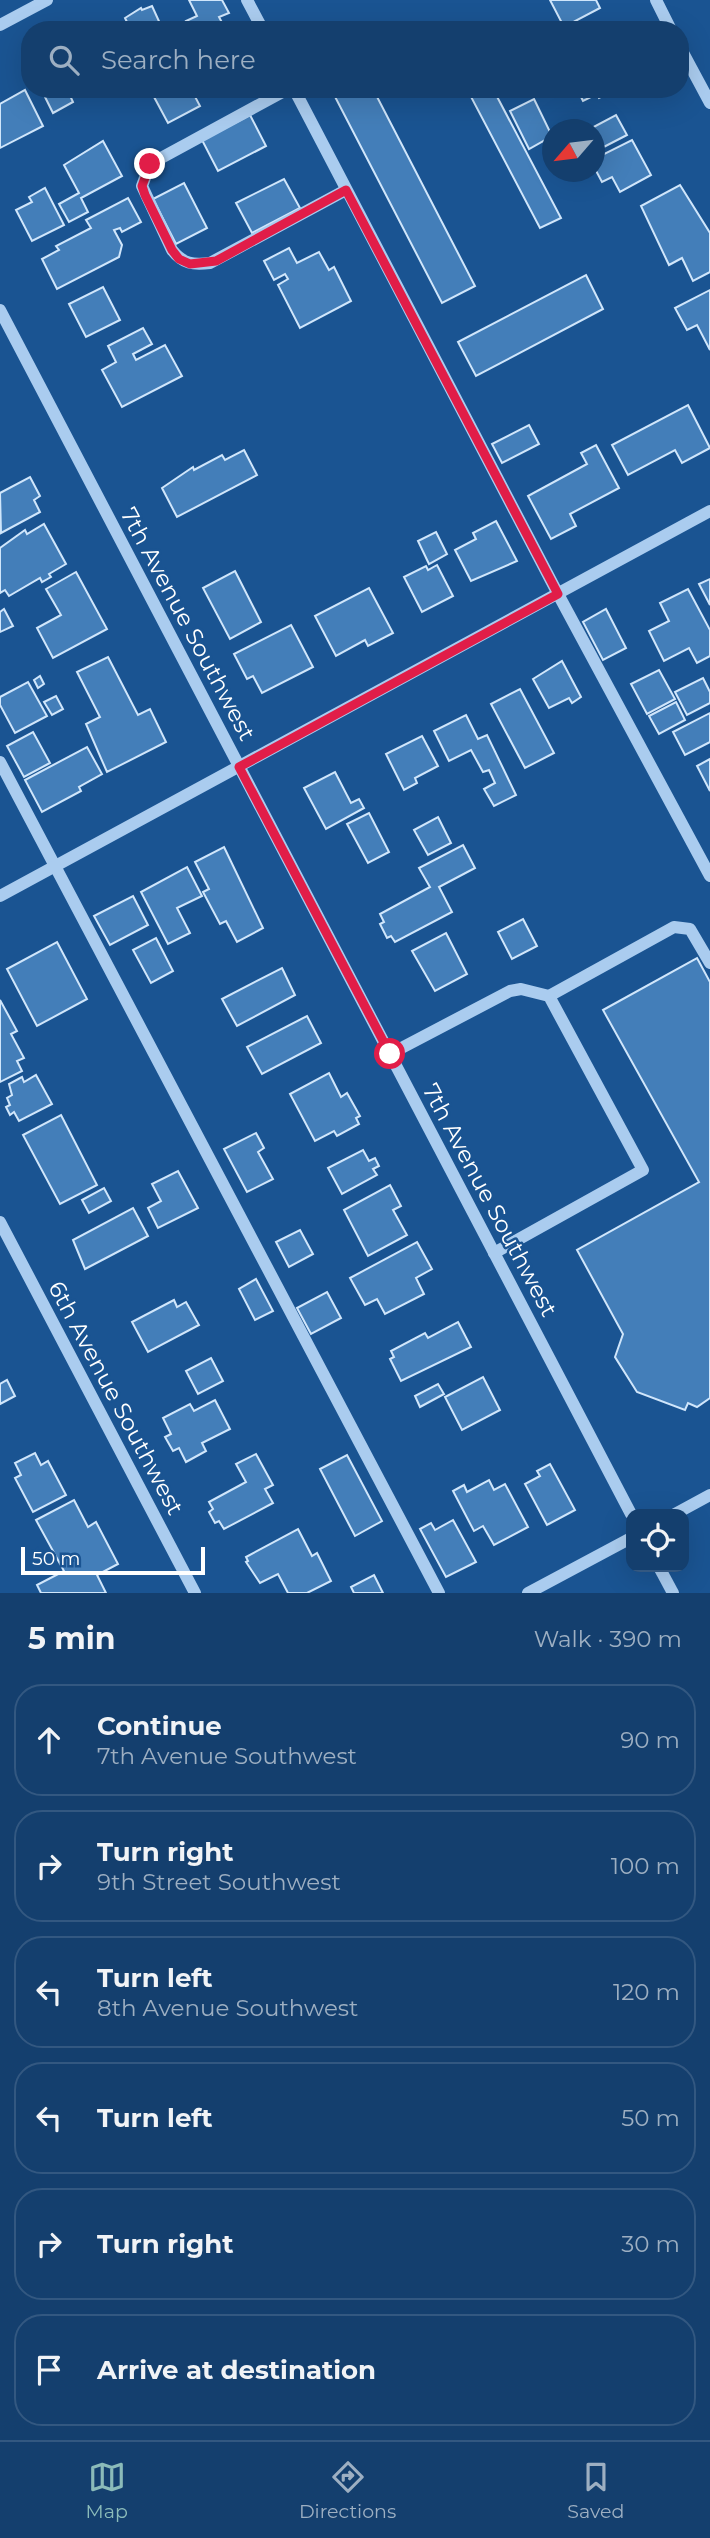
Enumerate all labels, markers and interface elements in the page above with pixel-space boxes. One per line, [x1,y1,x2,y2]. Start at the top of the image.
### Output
search box [21,21,689,98]
icon: search [45,41,83,79]
text: Search here [101,44,256,76]
north arrow [542,119,605,182]
route end [134,148,165,179]
street label: 7th Avenue Southwest [115,503,261,745]
route start [374,1038,405,1069]
street label: 7th Avenue Southwest [417,1079,563,1321]
street label: 6th Avenue Southwest [42,1276,190,1520]
map controls [626,1509,689,1572]
button: locate [626,1509,689,1572]
scale bar [21,1544,205,1576]
text: 50 m [32,1547,80,1570]
text: 5 min [28,1620,116,1657]
text: Walk · 390 m [534,1625,682,1653]
text: Continue [97,1710,222,1742]
icon: ahead [30,1721,68,1759]
text: 90 m [620,1726,680,1754]
text: 7th Avenue Southwest [97,1742,357,1770]
text: Turn right [97,1836,233,1868]
icon: right [30,1847,68,1885]
text: 100 m [611,1852,680,1880]
text: 9th Street Southwest [97,1868,341,1896]
text: Turn left [97,1962,213,1994]
icon: left [30,1973,68,2011]
text: 120 m [613,1978,680,2006]
text: 8th Avenue Southwest [97,1994,358,2022]
icon: left [30,2099,68,2137]
text: Turn left [97,2102,213,2134]
text: 50 m [621,2104,680,2132]
icon: right [30,2225,68,2263]
text: Turn right [97,2228,233,2260]
text: 30 m [621,2230,680,2258]
icon: arrive [30,2351,68,2389]
text: Arrive at destination [97,2354,376,2386]
tab: Map [86,2458,128,2523]
tab: Directions [299,2458,396,2523]
tab: Saved [567,2458,624,2523]

